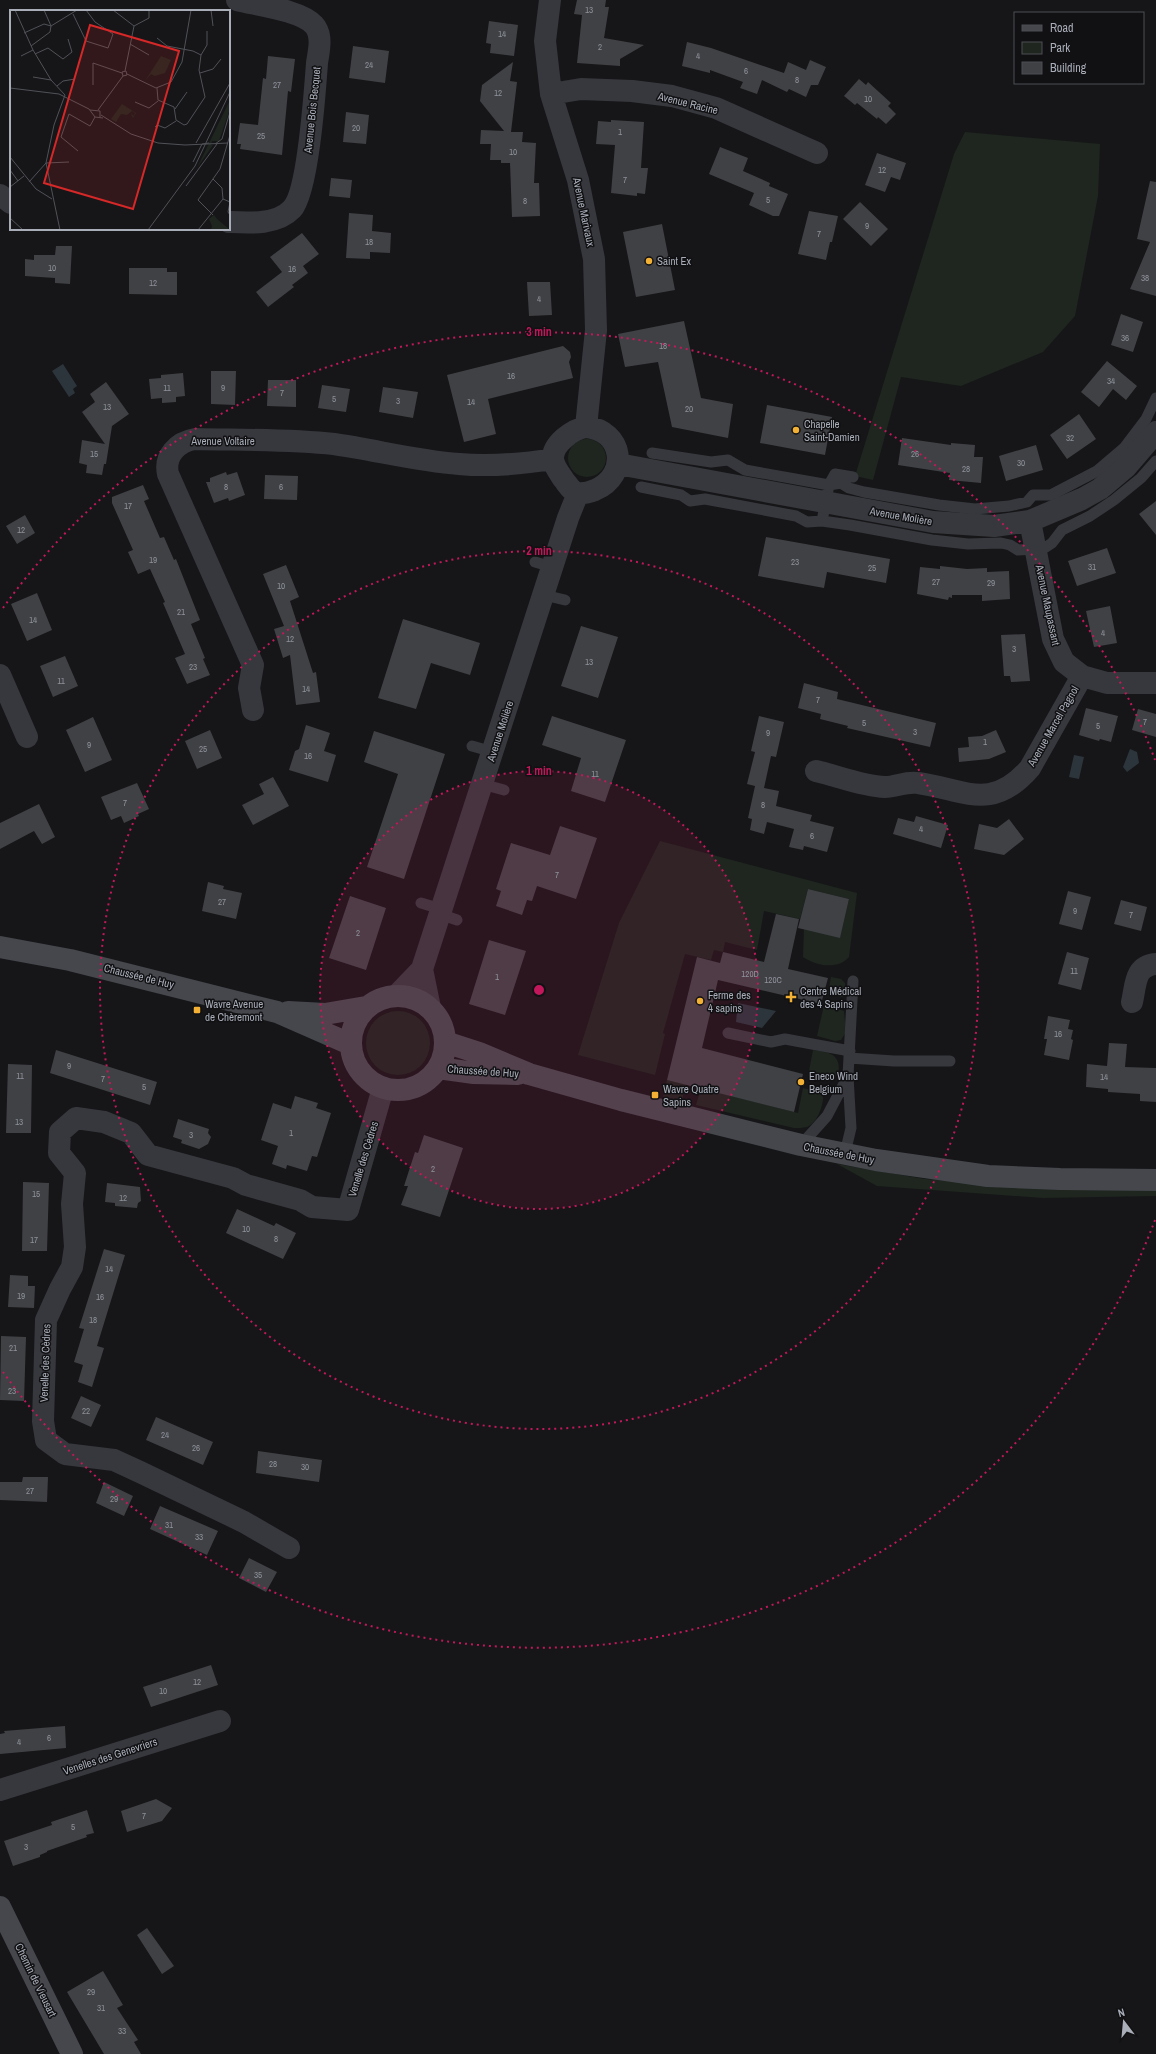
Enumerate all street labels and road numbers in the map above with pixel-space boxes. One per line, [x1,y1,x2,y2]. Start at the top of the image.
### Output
street label: Avenue Bois Becquet [300,66,324,155]
street label: Avenue Racine [655,89,720,117]
street label: Avenue Marivaux [570,175,598,248]
street label: Avenue Voltaire [190,434,255,448]
street label: Avenue Molière [868,503,933,528]
street label: Avenue Maupassant [1032,562,1063,647]
street label: Avenue Marcel Pagnol [1024,683,1082,770]
street label: Avenue Molière [483,699,516,764]
street label: Chaussée de Huy [103,961,176,992]
street label: Chaussée de Huy [447,1062,520,1081]
street label: Venelle des Cèdres [345,1119,381,1198]
street label: Chaussée de Huy [802,1139,876,1167]
street label: Venelle des Cèdres [37,1323,53,1402]
street label: Venelles des Genevriers [61,1734,159,1778]
street label: Chemin de Vieusart [12,1941,60,2019]

